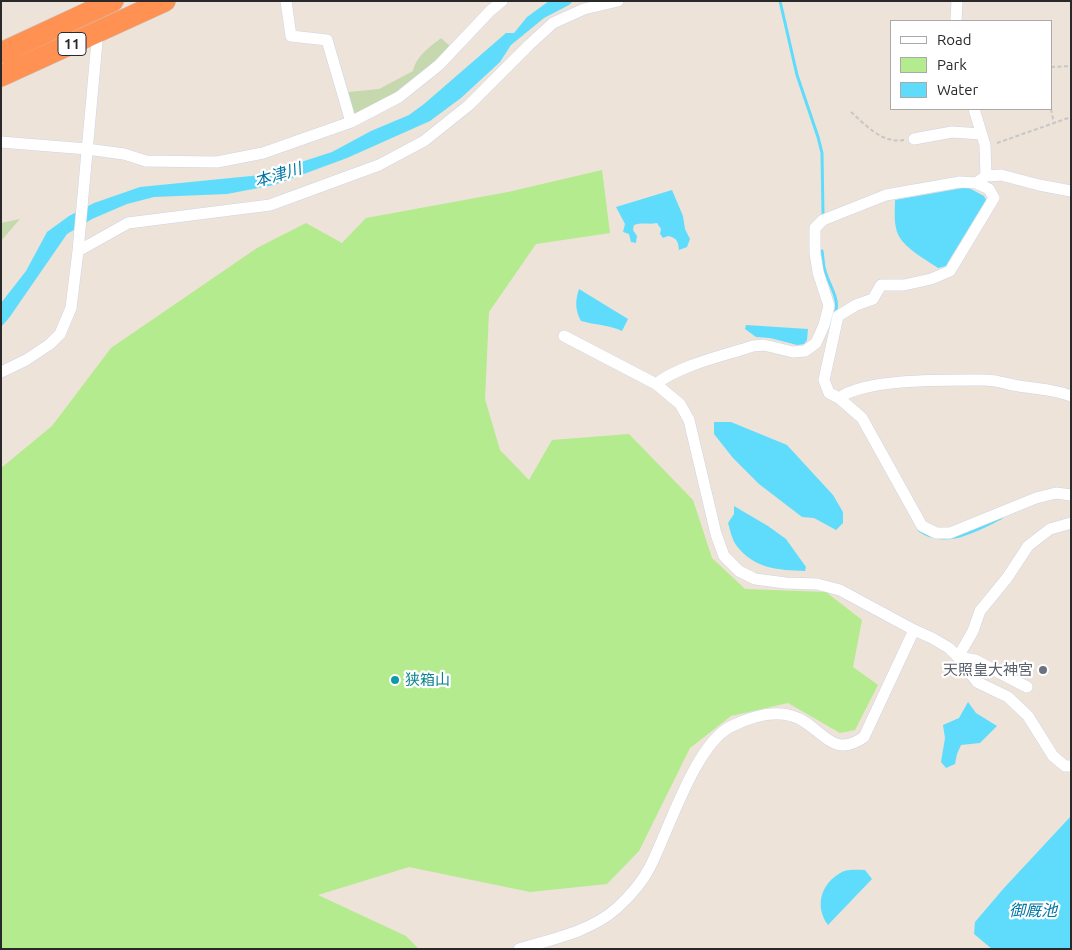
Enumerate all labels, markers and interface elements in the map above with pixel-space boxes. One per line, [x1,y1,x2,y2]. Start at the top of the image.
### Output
legend [890,20,1052,110]
text: Road [937,31,972,48]
road number: 11 [58,33,86,56]
text: Park [937,56,967,73]
text: Water [937,81,978,98]
water label: 本津川 [252,159,304,191]
place label: 天照皇大神宮 [943,661,1033,679]
marker: 天照皇大神宮 [1037,664,1049,676]
place label: 狭箱山 [405,671,450,689]
marker: 狭箱山 [389,674,401,686]
water label: 御厩池 [1009,901,1057,921]

